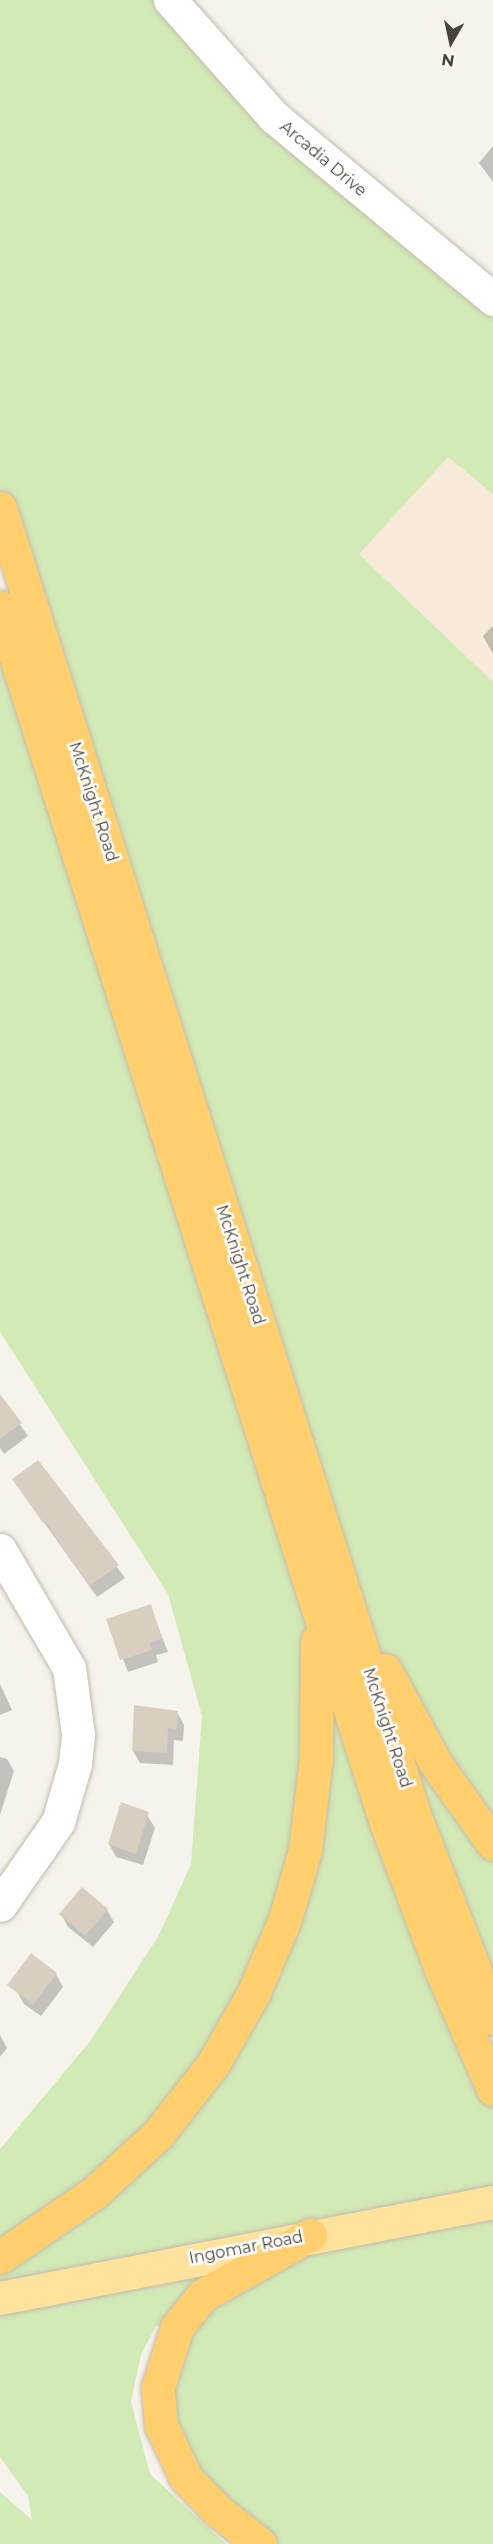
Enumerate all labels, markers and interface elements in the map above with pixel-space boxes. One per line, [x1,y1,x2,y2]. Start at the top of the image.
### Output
north arrow [421,12,481,72]
text: N [440,50,456,71]
street label: Arcadia Drive [276,117,370,201]
street label: McKnight Road [65,740,121,864]
street label: McKnight Road [212,1203,268,1327]
street label: McKnight Road [359,1666,415,1790]
street label: Ingomar Road [187,2228,305,2268]

